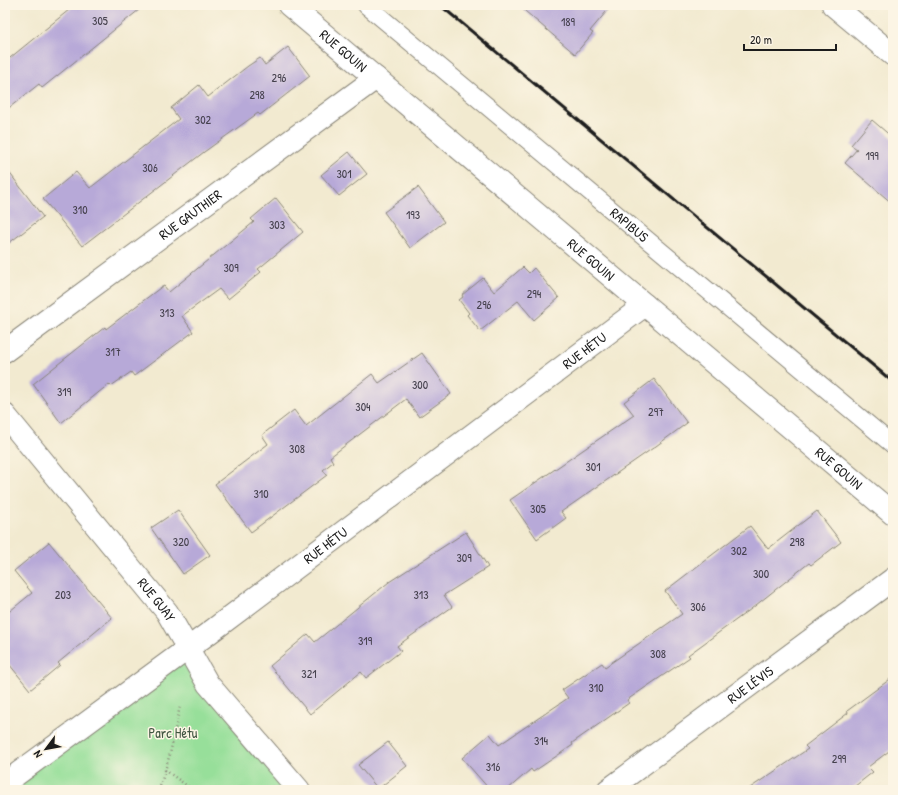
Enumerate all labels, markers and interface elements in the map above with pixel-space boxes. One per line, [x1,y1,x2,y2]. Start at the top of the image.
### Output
house number: 305 [92,12,108,29]
house number: 189 [561,13,576,30]
street label: RUE GOUIN [316,25,371,76]
scale bar [744,26,836,52]
text: 20 m [750,31,772,48]
house number: 296 [272,69,287,86]
house number: 298 [249,86,265,103]
house number: 302 [195,111,212,128]
house number: 199 [865,147,879,164]
house number: 306 [142,159,158,176]
house number: 301 [336,165,352,182]
street label: RUE GAUTHIER [155,185,225,244]
house number: 310 [72,201,88,218]
street label: RAPIBUS [606,203,653,246]
house number: 193 [406,206,420,223]
house number: 303 [269,216,285,233]
street label: RUE GOUIN [564,234,619,285]
house number: 309 [223,259,239,276]
house number: 294 [527,285,542,302]
house number: 296 [477,296,492,313]
house number: 313 [159,304,175,321]
street label: RUE HÉTU [558,327,610,373]
house number: 317 [105,343,121,360]
house number: 300 [412,376,428,393]
house number: 319 [57,383,72,400]
house number: 304 [355,398,371,415]
house number: 297 [648,403,664,420]
house number: 308 [289,440,305,457]
street label: RUE GOUIN [811,442,867,493]
house number: 301 [585,458,601,475]
house number: 310 [253,485,269,502]
house number: 305 [530,500,546,517]
street label: RUE HÉTU [299,522,351,568]
house number: 320 [173,533,189,550]
house number: 298 [789,533,805,550]
house number: 302 [731,542,748,559]
house number: 309 [456,549,472,566]
house number: 300 [753,565,769,582]
street label: RUE GUAY [134,574,181,625]
house number: 203 [55,586,71,603]
house number: 313 [413,586,429,603]
house number: 306 [690,598,706,615]
house number: 319 [358,632,373,649]
house number: 308 [650,645,666,662]
street label: RUE LÉVIS [723,661,777,708]
house number: 321 [301,665,317,682]
house number: 310 [588,679,604,696]
park label: Parc Hétu [149,723,198,742]
north arrow [26,729,66,769]
house number: 314 [534,732,549,749]
text: N [30,748,45,760]
house number: 299 [832,750,847,767]
house number: 316 [486,758,500,775]

